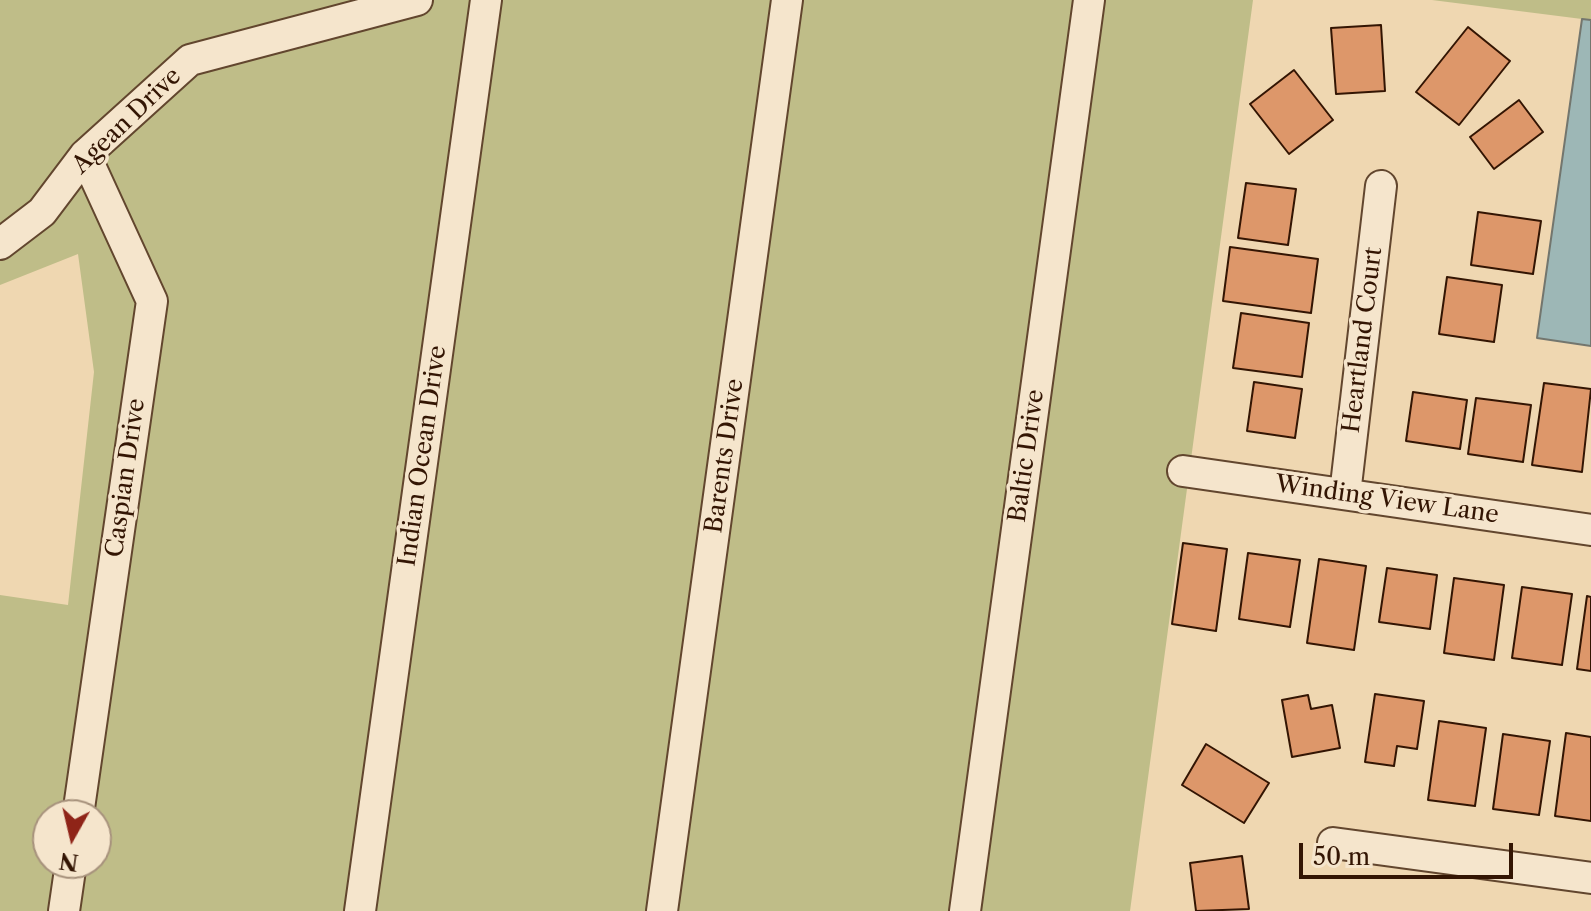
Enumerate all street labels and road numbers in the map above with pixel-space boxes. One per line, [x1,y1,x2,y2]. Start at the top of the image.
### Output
street label: Agean Drive [67,62,187,180]
street label: Heartland Court [1337,245,1389,435]
street label: Indian Ocean Drive [393,344,453,568]
street label: Barents Drive [700,377,750,535]
street label: Baltic Drive [1003,388,1051,524]
street label: Caspian Drive [101,397,151,559]
street label: Winding View Lane [1273,470,1501,530]

